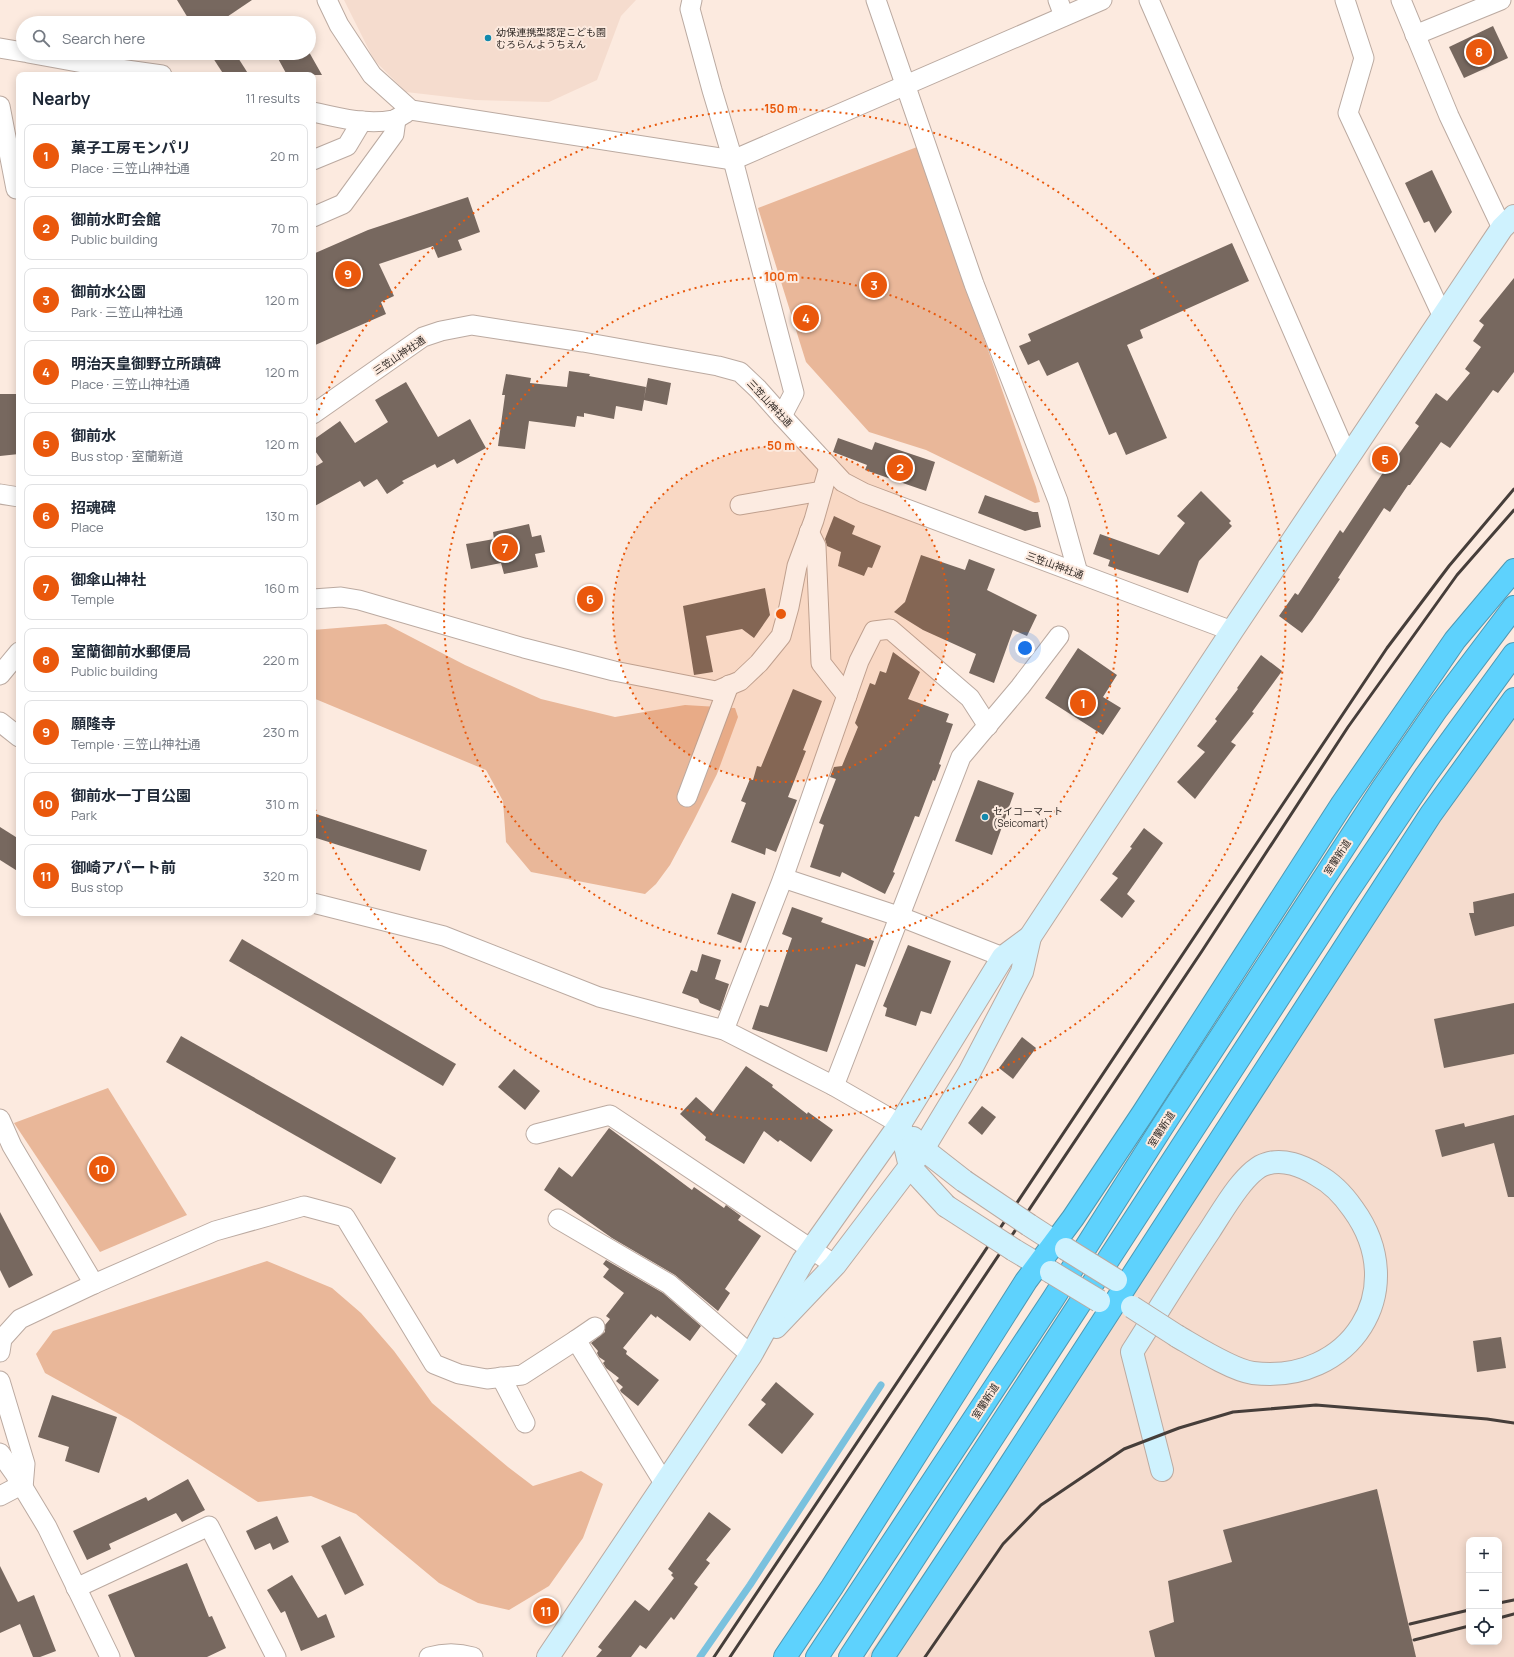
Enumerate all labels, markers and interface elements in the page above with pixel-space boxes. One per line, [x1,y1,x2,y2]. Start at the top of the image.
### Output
search box [16,16,316,60]
place label: 幼保連携型認定こども園 むろらんようちえん [496,25,606,51]
icon: search [30,27,52,49]
text: Search here [62,28,145,49]
marker: 幼保連携型認定こども園 むろらんようちえん [483,33,493,43]
pin: 8 [1466,37,1492,67]
text: Nearby [32,87,90,110]
text: 11 results [245,89,300,107]
text: 150 m [764,100,798,117]
text: 菓子工房モンパリ [71,137,191,158]
text: 1 [43,147,49,165]
text: 20 m [270,147,299,165]
text: Place · 三笠山神社通 [71,159,190,177]
text: 御前水町会館 [71,209,161,230]
text: 2 [42,219,50,237]
text: 70 m [271,219,299,237]
text: Public building [71,230,158,248]
pin: 9 [335,259,361,289]
text: 100 m [764,268,798,285]
pin: 3 [861,270,887,300]
text: 御前水公園 [71,281,146,302]
text: 3 [42,291,50,309]
text: 120 m [265,291,299,309]
text: Park · 三笠山神社通 [71,303,183,321]
pin: 4 [793,303,819,333]
street label: 三笠山神社通 [370,332,428,378]
text: 明治天皇御野立所蹟碑 [71,353,221,374]
text: 4 [42,363,50,381]
text: 120 m [265,363,299,381]
text: Place · 三笠山神社通 [71,375,190,393]
street label: 三笠山神社通 [744,376,796,430]
text: 御前水 [71,425,116,446]
text: 5 [42,435,50,453]
text: 120 m [265,435,299,453]
text: 50 m [767,437,795,454]
pin: 5 [1372,444,1398,474]
text: Bus stop · 室蘭新道 [71,447,183,465]
pin: 2 [887,453,913,483]
text: 招魂碑 [71,497,116,518]
text: 6 [42,507,50,525]
text: 130 m [265,507,299,525]
text: Place [71,518,104,536]
pin: 7 [492,533,518,563]
street label: 三笠山神社通 [1024,548,1086,582]
text: 御傘山神社 [71,569,146,590]
text: 7 [43,579,49,597]
text: 160 m [264,579,299,597]
pin: 6 [577,584,603,614]
text: Temple [71,590,114,608]
centre of rings [774,607,788,621]
your location [1015,638,1035,658]
text: 室蘭御前水郵便局 [71,641,191,662]
text: 8 [42,651,50,669]
text: 220 m [263,651,299,669]
text: Public building [71,662,158,680]
pin: 1 [1070,688,1096,718]
text: 願隆寺 [71,713,116,734]
text: 9 [42,723,50,741]
text: 230 m [263,723,299,741]
text: Temple · 三笠山神社通 [71,735,201,753]
text: 御前水一丁目公園 [71,785,191,806]
text: 10 [39,795,53,813]
text: 310 m [265,795,299,813]
place label: セイコーマート (Seicomart) [993,804,1063,830]
text: Park [71,806,97,824]
marker: セイコーマート (Seicomart) [980,812,990,822]
street label: 室蘭新道 [1320,836,1354,878]
text: 御崎アパート前 [71,857,176,878]
text: 11 [40,867,52,885]
text: 320 m [263,867,299,885]
text: Bus stop [71,878,123,896]
street label: 室蘭新道 [1144,1108,1178,1150]
pin: 10 [89,1154,115,1184]
street label: 室蘭新道 [968,1380,1002,1422]
map controls [1466,1537,1502,1645]
button: + [1466,1537,1502,1573]
button: − [1466,1573,1502,1609]
pin: 11 [533,1596,559,1626]
button: locate [1466,1609,1502,1645]

